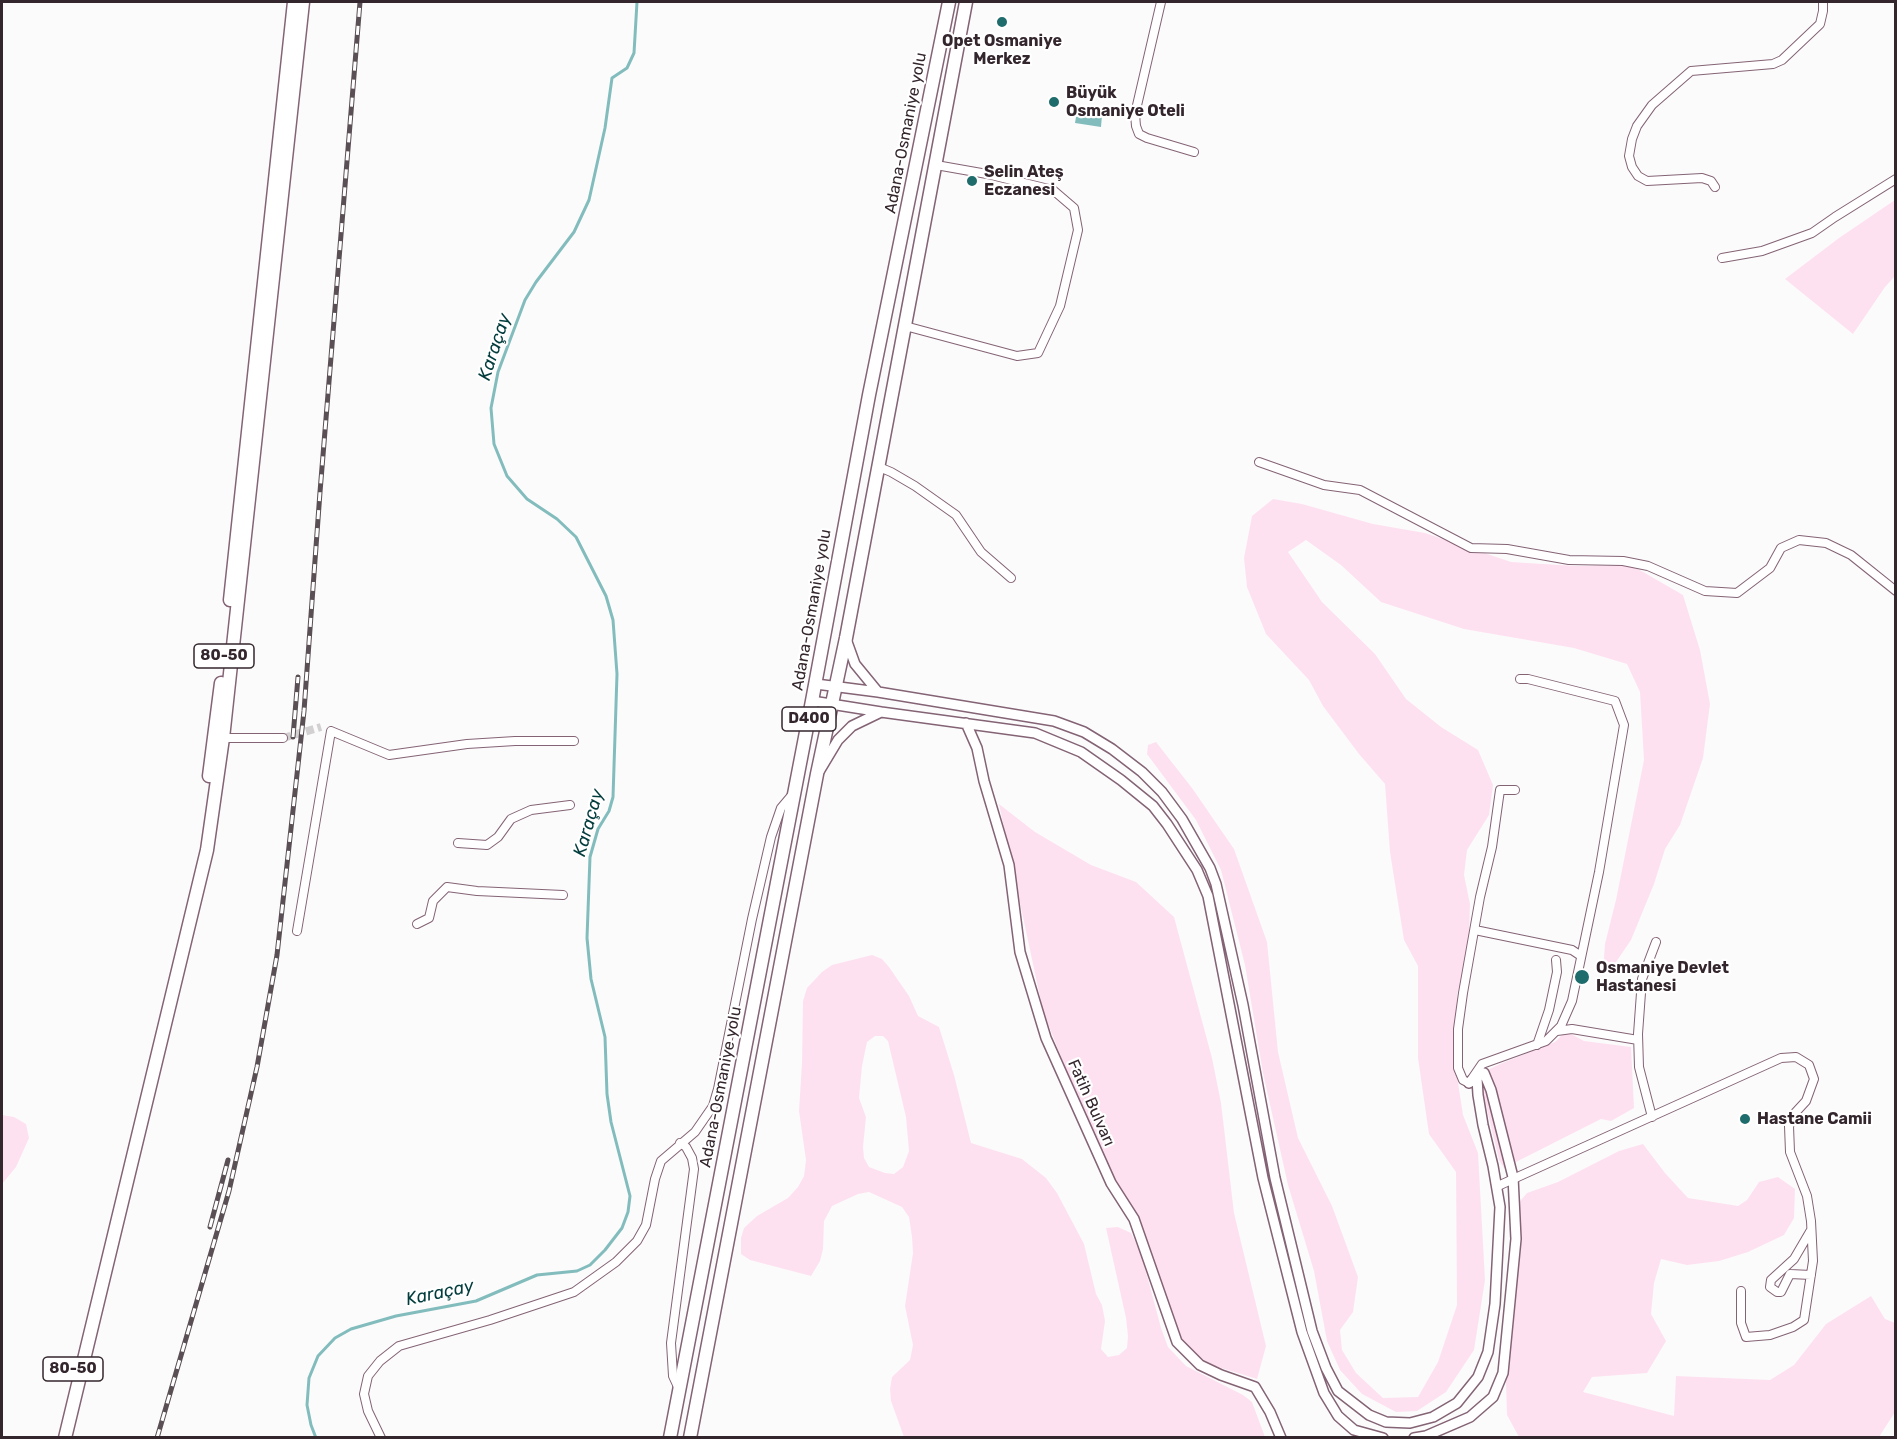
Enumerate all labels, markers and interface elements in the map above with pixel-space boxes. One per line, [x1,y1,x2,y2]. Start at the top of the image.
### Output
marker: Opet Osmaniye Merkez [995,15,1009,29]
place label: Opet Osmaniye Merkez [942,31,1062,69]
street label: Adana-Osmaniye yolu [881,51,931,215]
place label: Büyük Osmaniye Oteli [1066,83,1185,121]
marker: Büyük Osmaniye Oteli [1047,95,1061,109]
place label: Selin Ateş Eczanesi [984,162,1064,200]
marker: Selin Ateş Eczanesi [965,174,979,188]
water label: Karaçay [474,311,516,383]
street label: Adana-Osmaniye yolu [788,528,836,692]
road number: 80-50 [194,644,254,668]
road number: D400 [782,707,836,731]
water label: Karaçay [569,787,609,859]
place label: Osmaniye Devlet Hastanesi [1596,958,1729,996]
marker: Osmaniye Devlet Hastanesi [1573,968,1591,986]
street label: Adana-Osmaniye yolu [696,1005,746,1169]
street label: Fatih Bulvarı [1063,1057,1119,1149]
place label: Hastane Camii [1757,1109,1872,1129]
marker: Hastane Camii [1738,1112,1752,1126]
water label: Karaçay [404,1275,476,1311]
road number: 80-50 [43,1357,103,1381]

